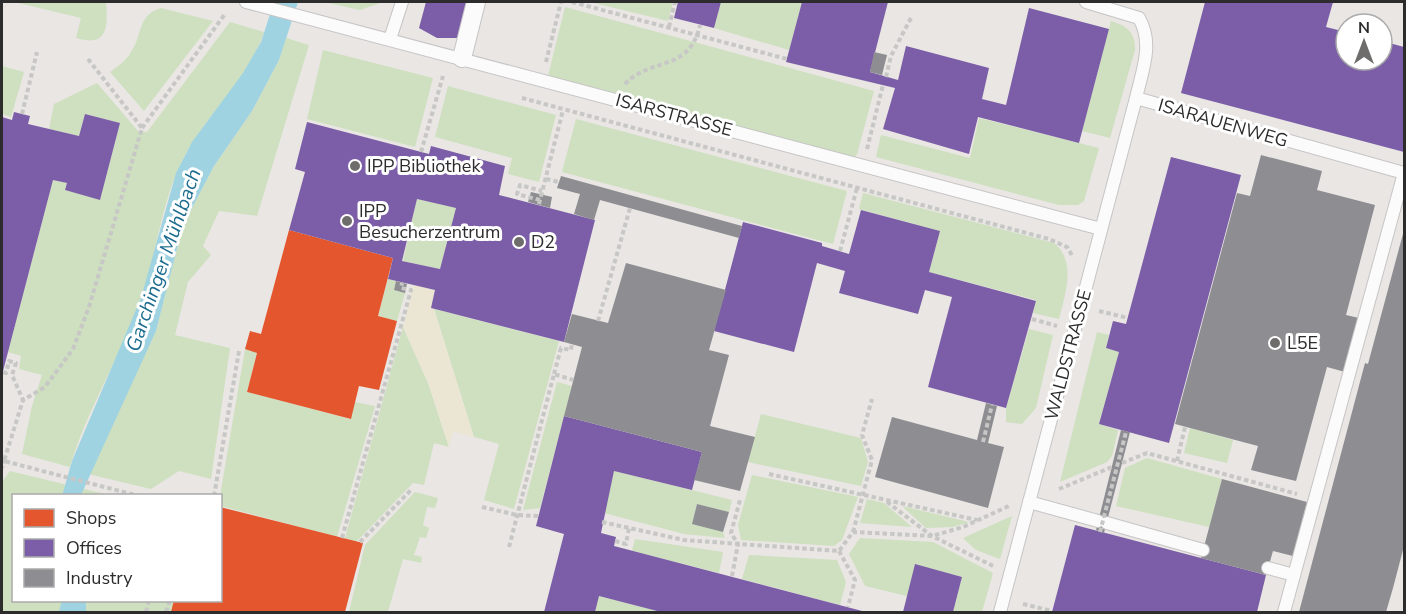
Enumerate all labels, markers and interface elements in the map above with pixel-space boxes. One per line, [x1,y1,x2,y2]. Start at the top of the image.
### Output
north arrow [1334,12,1394,72]
text: N [1358,17,1370,39]
street label: ISARSTRASSE [613,88,735,142]
street label: ISARAUENWEG [1155,93,1291,153]
place label: IPP Bibliothek [367,154,481,178]
marker: IPP Bibliothek [348,159,362,173]
water label: Garchinger Mühlbach [119,165,207,355]
place label: IPP Besucherzentrum [359,199,500,244]
marker: IPP Besucherzentrum [340,214,354,228]
place label: D2 [531,230,555,254]
marker: D2 [512,235,526,249]
street label: WALDSTRASSE [1039,287,1097,423]
place label: L5E [1287,331,1318,355]
marker: L5E [1268,336,1282,350]
legend [12,494,222,602]
text: Shops [66,506,116,530]
text: Offices [66,536,122,560]
text: Industry [66,566,133,590]

